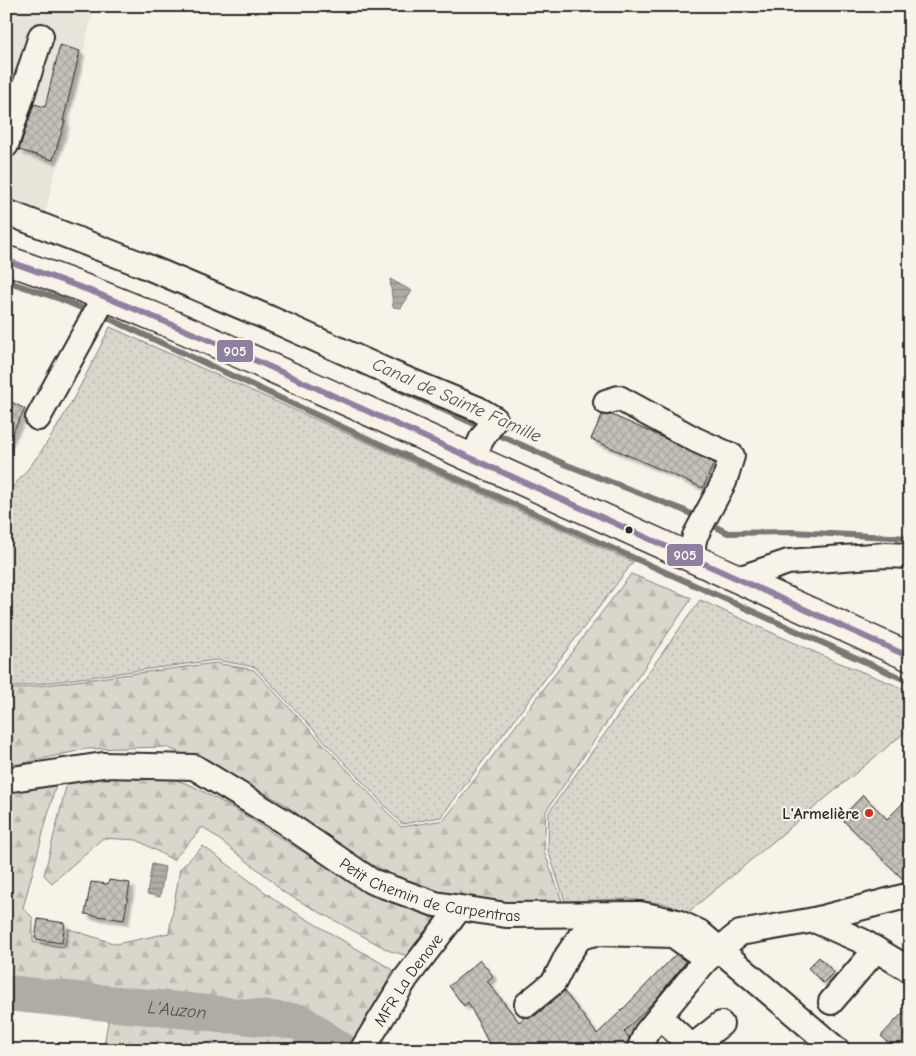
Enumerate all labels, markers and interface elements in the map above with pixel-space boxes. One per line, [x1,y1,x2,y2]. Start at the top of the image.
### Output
line badge: 905 [216,339,254,363]
text: 905 [224,343,246,360]
water label: Canal de Sainte Famille [369,354,545,447]
unlabelled marker [624,525,634,535]
line badge: 905 [666,543,704,567]
text: 905 [674,547,696,564]
place label: L'Armelière [782,805,859,823]
marker: L'Armelière [863,807,875,819]
street label: Petit Chemin de Carpentras [336,854,520,925]
street label: MFR La Denove [371,930,447,1030]
water label: L'Auzon [147,997,207,1024]

